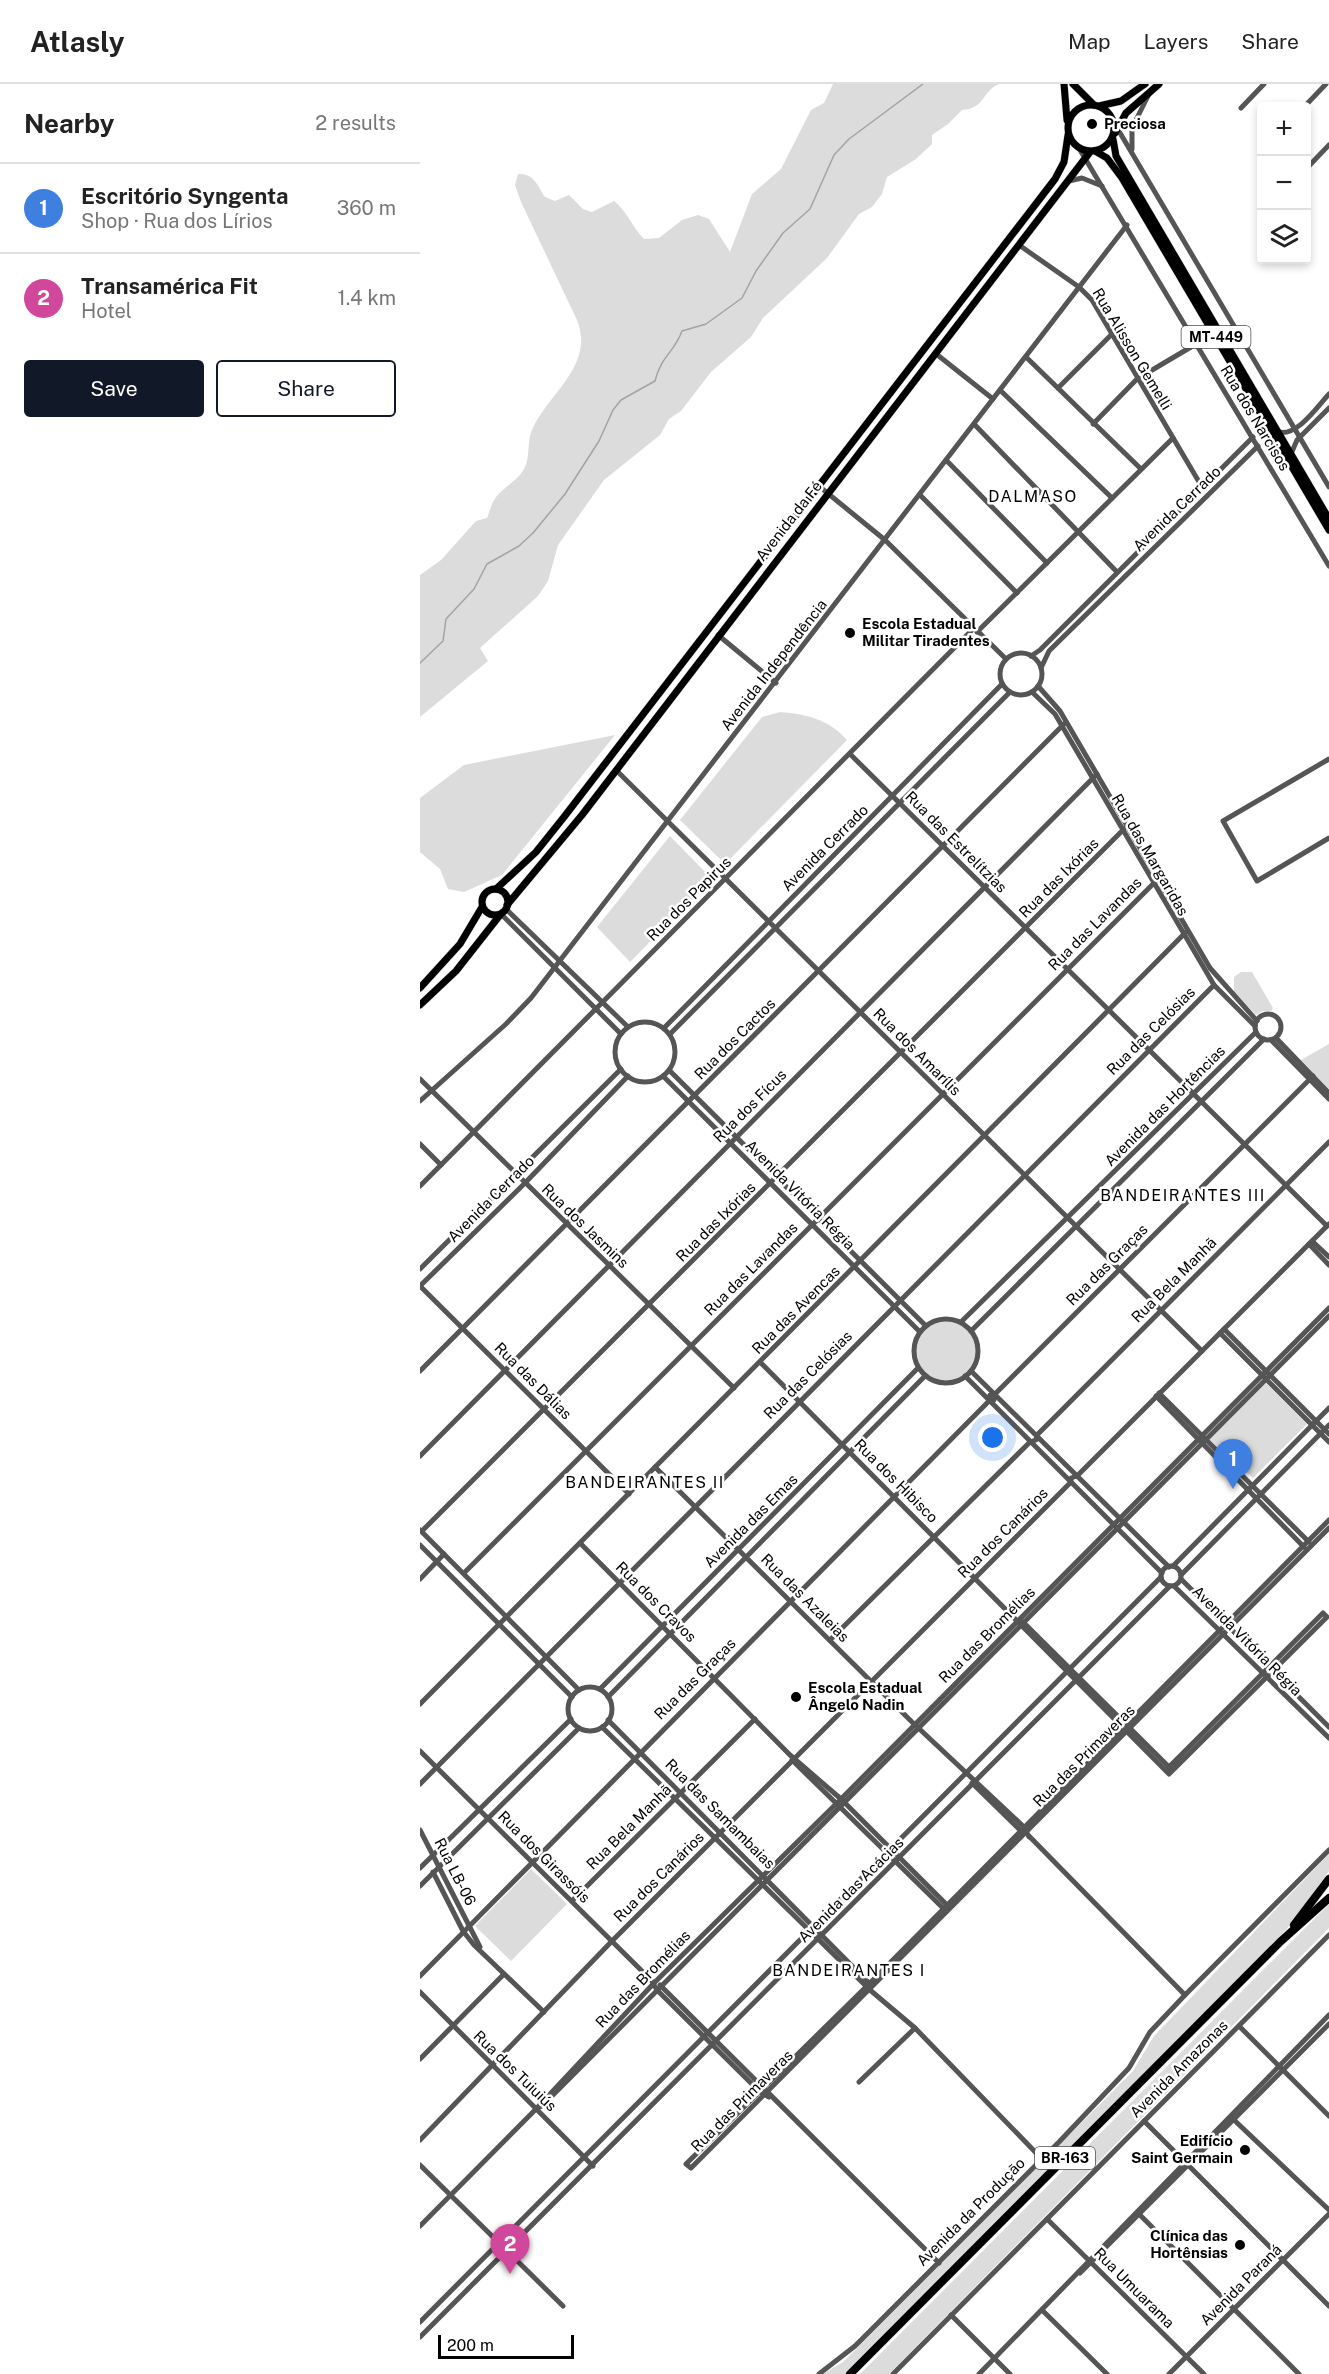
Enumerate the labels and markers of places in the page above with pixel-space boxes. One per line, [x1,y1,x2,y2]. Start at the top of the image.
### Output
place label: Preciosa [1104,115,1166,132]
marker: Preciosa [1085,117,1099,131]
place label: Escola Estadual Militar Tiradentes [862,615,990,649]
marker: Escola Estadual Militar Tiradentes [843,626,857,640]
pin: 1 [1214,1440,1252,1489]
place label: Escola Estadual Ângelo Nadin [808,1679,922,1713]
marker: Escola Estadual Ângelo Nadin [789,1690,803,1704]
place label: Edifício Saint Germain [1131,2132,1233,2166]
marker: Edifício Saint Germain [1238,2143,1252,2157]
pin: 2 [490,2224,530,2274]
place label: Clínica das Hortênsias [1150,2227,1228,2261]
marker: Clínica das Hortênsias [1233,2238,1247,2252]

